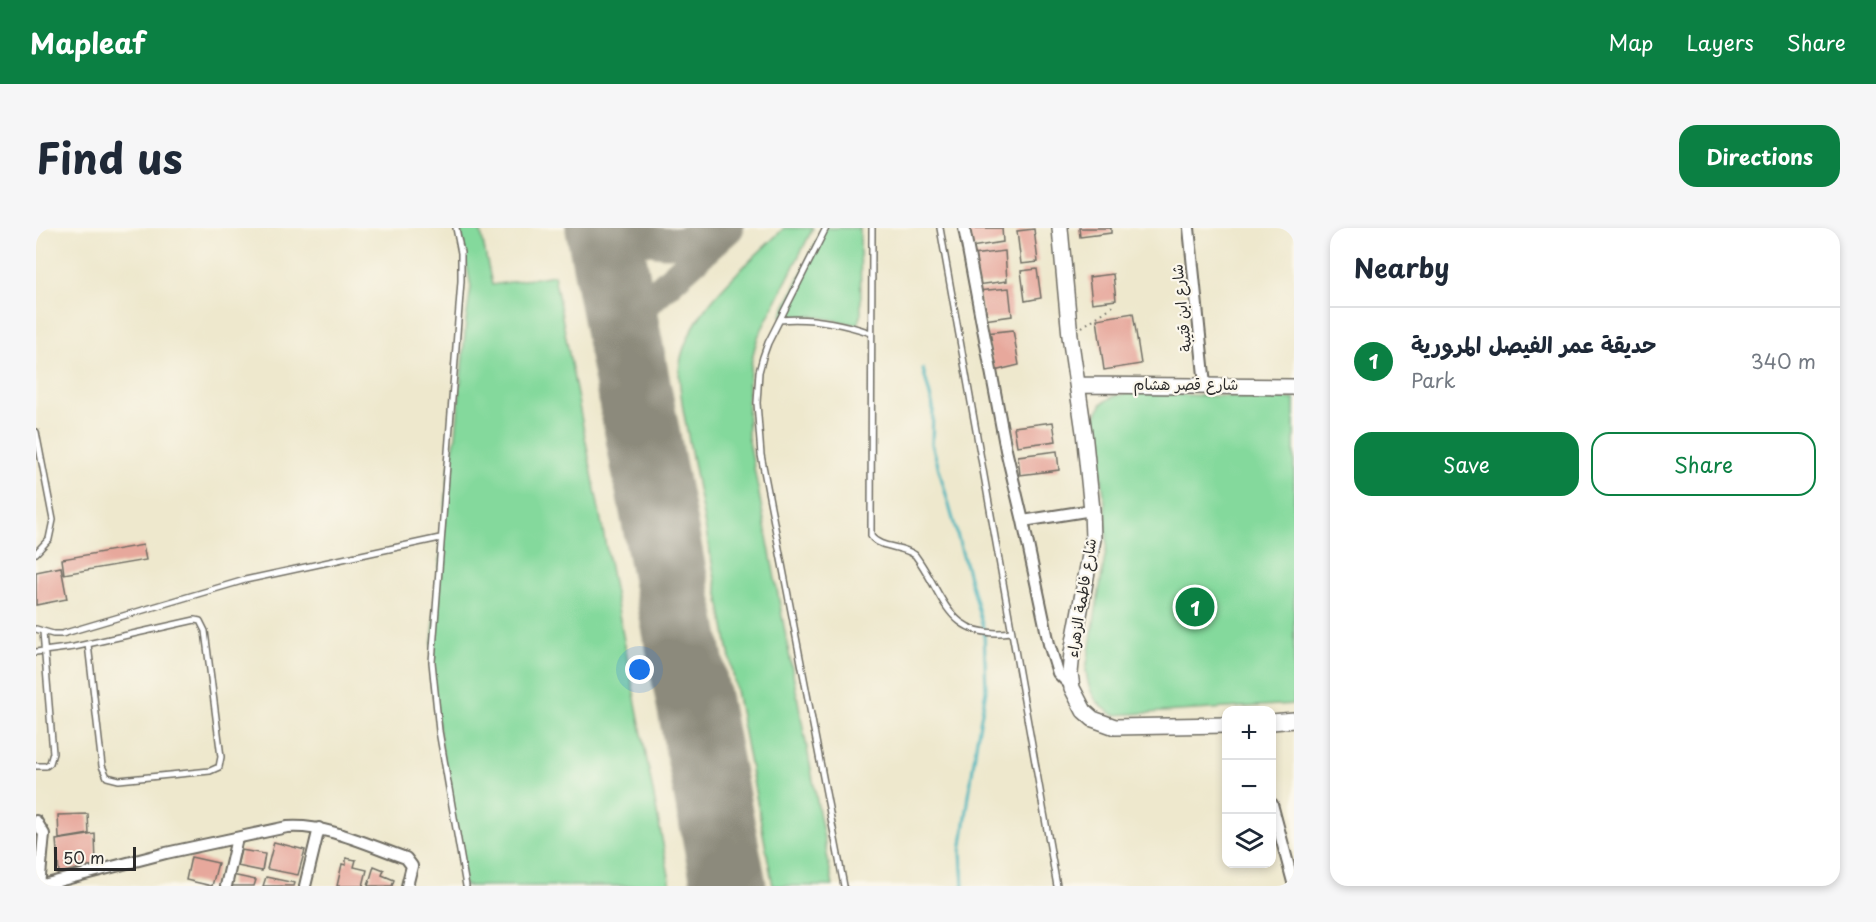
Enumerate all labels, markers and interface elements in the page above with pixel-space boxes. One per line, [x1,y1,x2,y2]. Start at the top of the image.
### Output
text: Mapleaf [30,21,146,64]
text: Map [1609,26,1653,58]
text: Layers [1686,26,1754,58]
text: Share [1787,26,1846,58]
text: Find us [36,125,183,188]
button: Directions [1679,125,1840,187]
text: Nearby [1354,248,1449,287]
street label: شارع ابن قتيبة [1164,263,1197,353]
text: حديقة عمر الفيصل المرورية [1411,327,1657,360]
text: 1 [1369,346,1378,376]
text: 340 m [1751,346,1816,376]
text: Park [1411,365,1456,395]
street label: شارع قصر هشام [1134,372,1238,396]
button: Save [1354,432,1579,496]
button: Share [1591,432,1816,496]
street label: شارع فاطمة الزهراء [1060,537,1101,659]
pin: 1 [1176,584,1214,629]
your location [625,655,654,684]
map controls [1222,706,1276,868]
button: + [1222,706,1276,760]
button: − [1222,760,1276,814]
button: layers [1222,814,1276,868]
scale bar [54,844,136,872]
text: 50 m [63,845,104,869]

